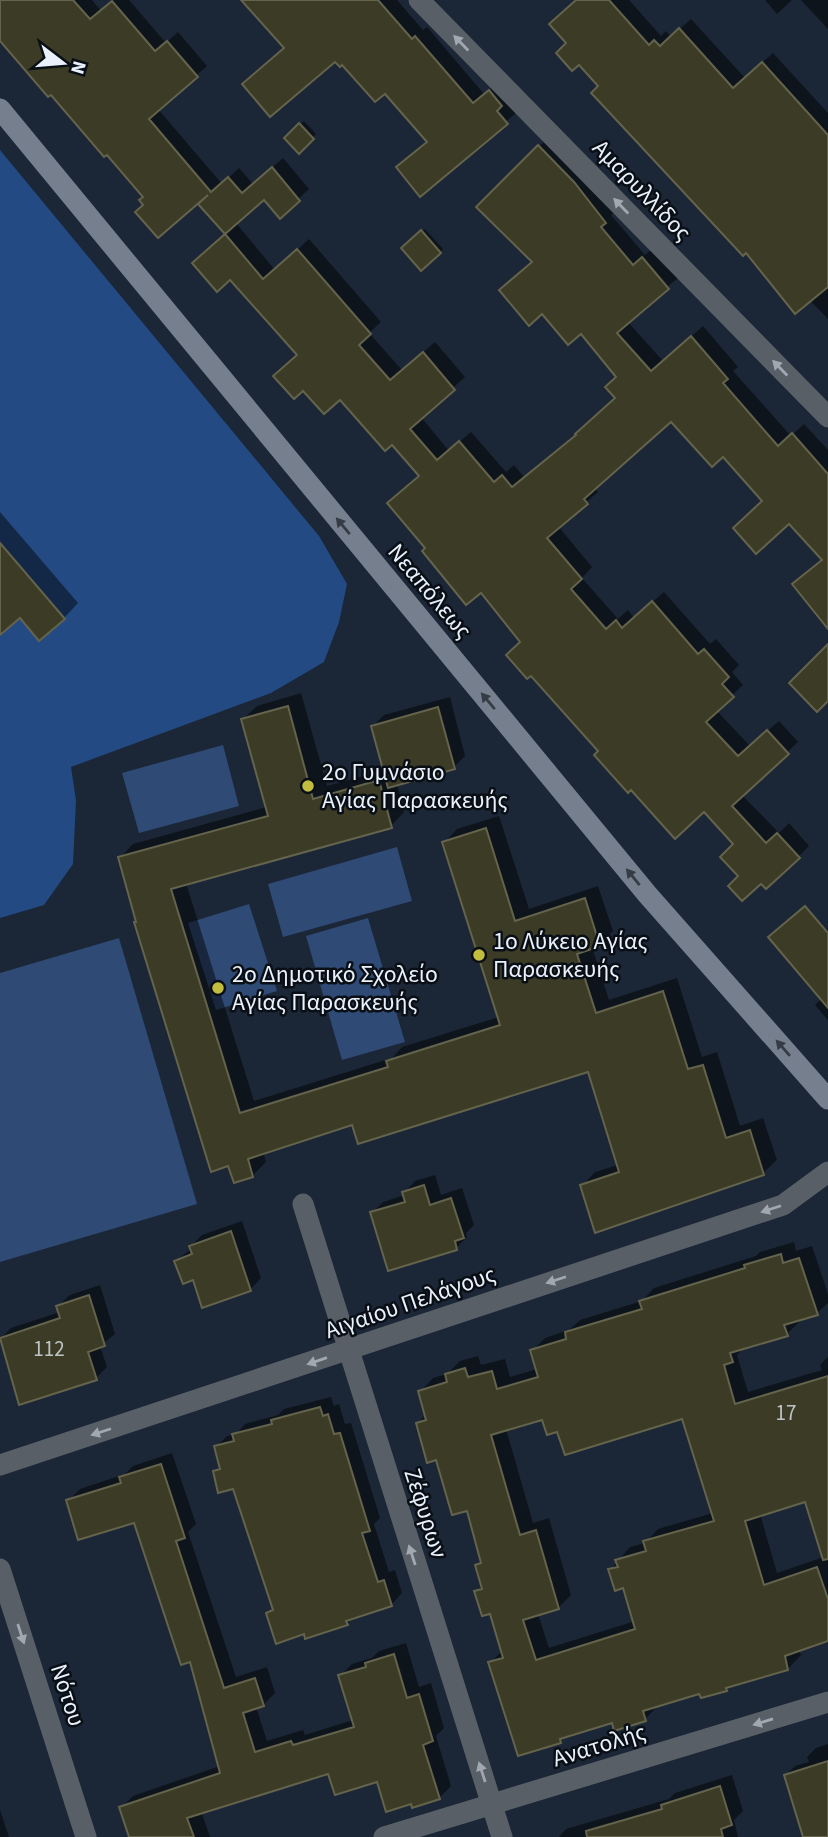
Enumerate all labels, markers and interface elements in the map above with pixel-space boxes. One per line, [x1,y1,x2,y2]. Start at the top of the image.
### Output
north arrow [28,28,98,98]
one-way arrow [454,35,470,52]
text: N [63,57,93,77]
street label: Αμαρυλλίδος [584,132,699,249]
one-way arrow [612,197,629,214]
one-way arrow [773,360,789,377]
one-way arrow [336,518,351,535]
street label: Νεαπόλεως [379,536,480,647]
one-way arrow [481,693,496,710]
place label: 2ο Γυμνάσιο Αγίας Παρασκευής [322,755,508,818]
marker: 2ο Γυμνάσιο Αγίας Παρασκευής [300,778,316,794]
one-way arrow [626,868,641,885]
place label: 1ο Λύκειο Αγίας Παρασκευής [493,924,648,987]
marker: 1ο Λύκειο Αγίας Παρασκευής [471,947,487,963]
place label: 2ο Δημοτικό Σχολείο Αγίας Παρασκευής [232,957,438,1020]
marker: 2ο Δημοτικό Σχολείο Αγίας Παρασκευής [210,980,226,996]
one-way arrow [775,1039,791,1057]
one-way arrow [761,1204,782,1215]
street label: Αιγαίου Πελάγους [320,1257,500,1348]
one-way arrow [545,1276,566,1286]
house number: 112 [33,1334,65,1364]
one-way arrow [306,1356,327,1367]
house number: 17 [776,1398,796,1428]
one-way arrow [90,1427,111,1438]
street label: Ζέφυρων [395,1464,456,1563]
one-way arrow [407,1544,417,1565]
one-way arrow [16,1624,27,1645]
street label: Νότου [41,1659,94,1731]
street label: Ανατολής [548,1715,650,1776]
one-way arrow [752,1717,773,1728]
one-way arrow [476,1761,486,1782]

